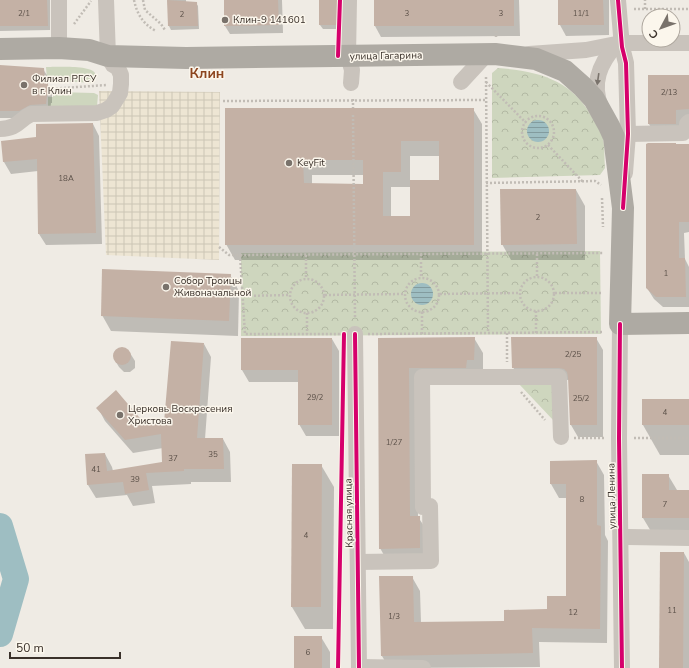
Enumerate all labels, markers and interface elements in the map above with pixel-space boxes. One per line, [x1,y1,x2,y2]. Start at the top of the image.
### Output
house number: 2/1 [18,8,30,19]
house number: 3 [405,8,410,19]
house number: 3 [499,8,504,19]
house number: 11/1 [573,8,590,19]
north arrow [641,8,681,48]
house number: 2 [180,9,185,20]
place label: Клин-9 141601 [233,13,306,27]
marker: Клин-9 141601 [220,15,230,25]
text: С [645,26,662,42]
street label: улица Гагарина [350,48,422,64]
district label: Клин [190,64,224,83]
place label: Филиал РГСУ в г. Клин [32,72,97,98]
one-way arrow [595,72,601,85]
marker: Филиал РГСУ в г. Клин [19,80,29,90]
house number: 2/13 [661,87,678,98]
place label: KeyFit [297,156,325,170]
marker: KeyFit [284,158,294,168]
house number: 18А [58,173,74,184]
house number: 2 [536,212,541,223]
house number: 1 [664,268,669,279]
place label: Собор Троицы Живоначальной [174,274,251,300]
marker: Собор Троицы Живоначальной [161,282,171,292]
house number: 2/25 [565,349,582,360]
house number: 29/2 [307,392,324,403]
house number: 25/2 [573,393,590,404]
place label: Церковь Воскресения Христова [128,402,233,428]
house number: 4 [663,407,668,418]
marker: Церковь Воскресения Христова [115,410,125,420]
house number: 1/27 [386,437,403,448]
house number: 35 [208,449,218,460]
house number: 37 [168,453,178,464]
street label: улица Ленина [604,463,620,529]
house number: 41 [91,464,101,475]
house number: 39 [130,474,140,485]
street label: Красная улица [341,478,357,548]
house number: 8 [580,494,585,505]
house number: 7 [663,499,668,510]
house number: 4 [304,530,309,541]
house number: 11 [667,605,677,616]
house number: 12 [568,607,578,618]
house number: 1/3 [388,611,400,622]
scale bar [10,634,120,660]
text: 50 m [16,640,44,656]
house number: 6 [306,647,311,658]

